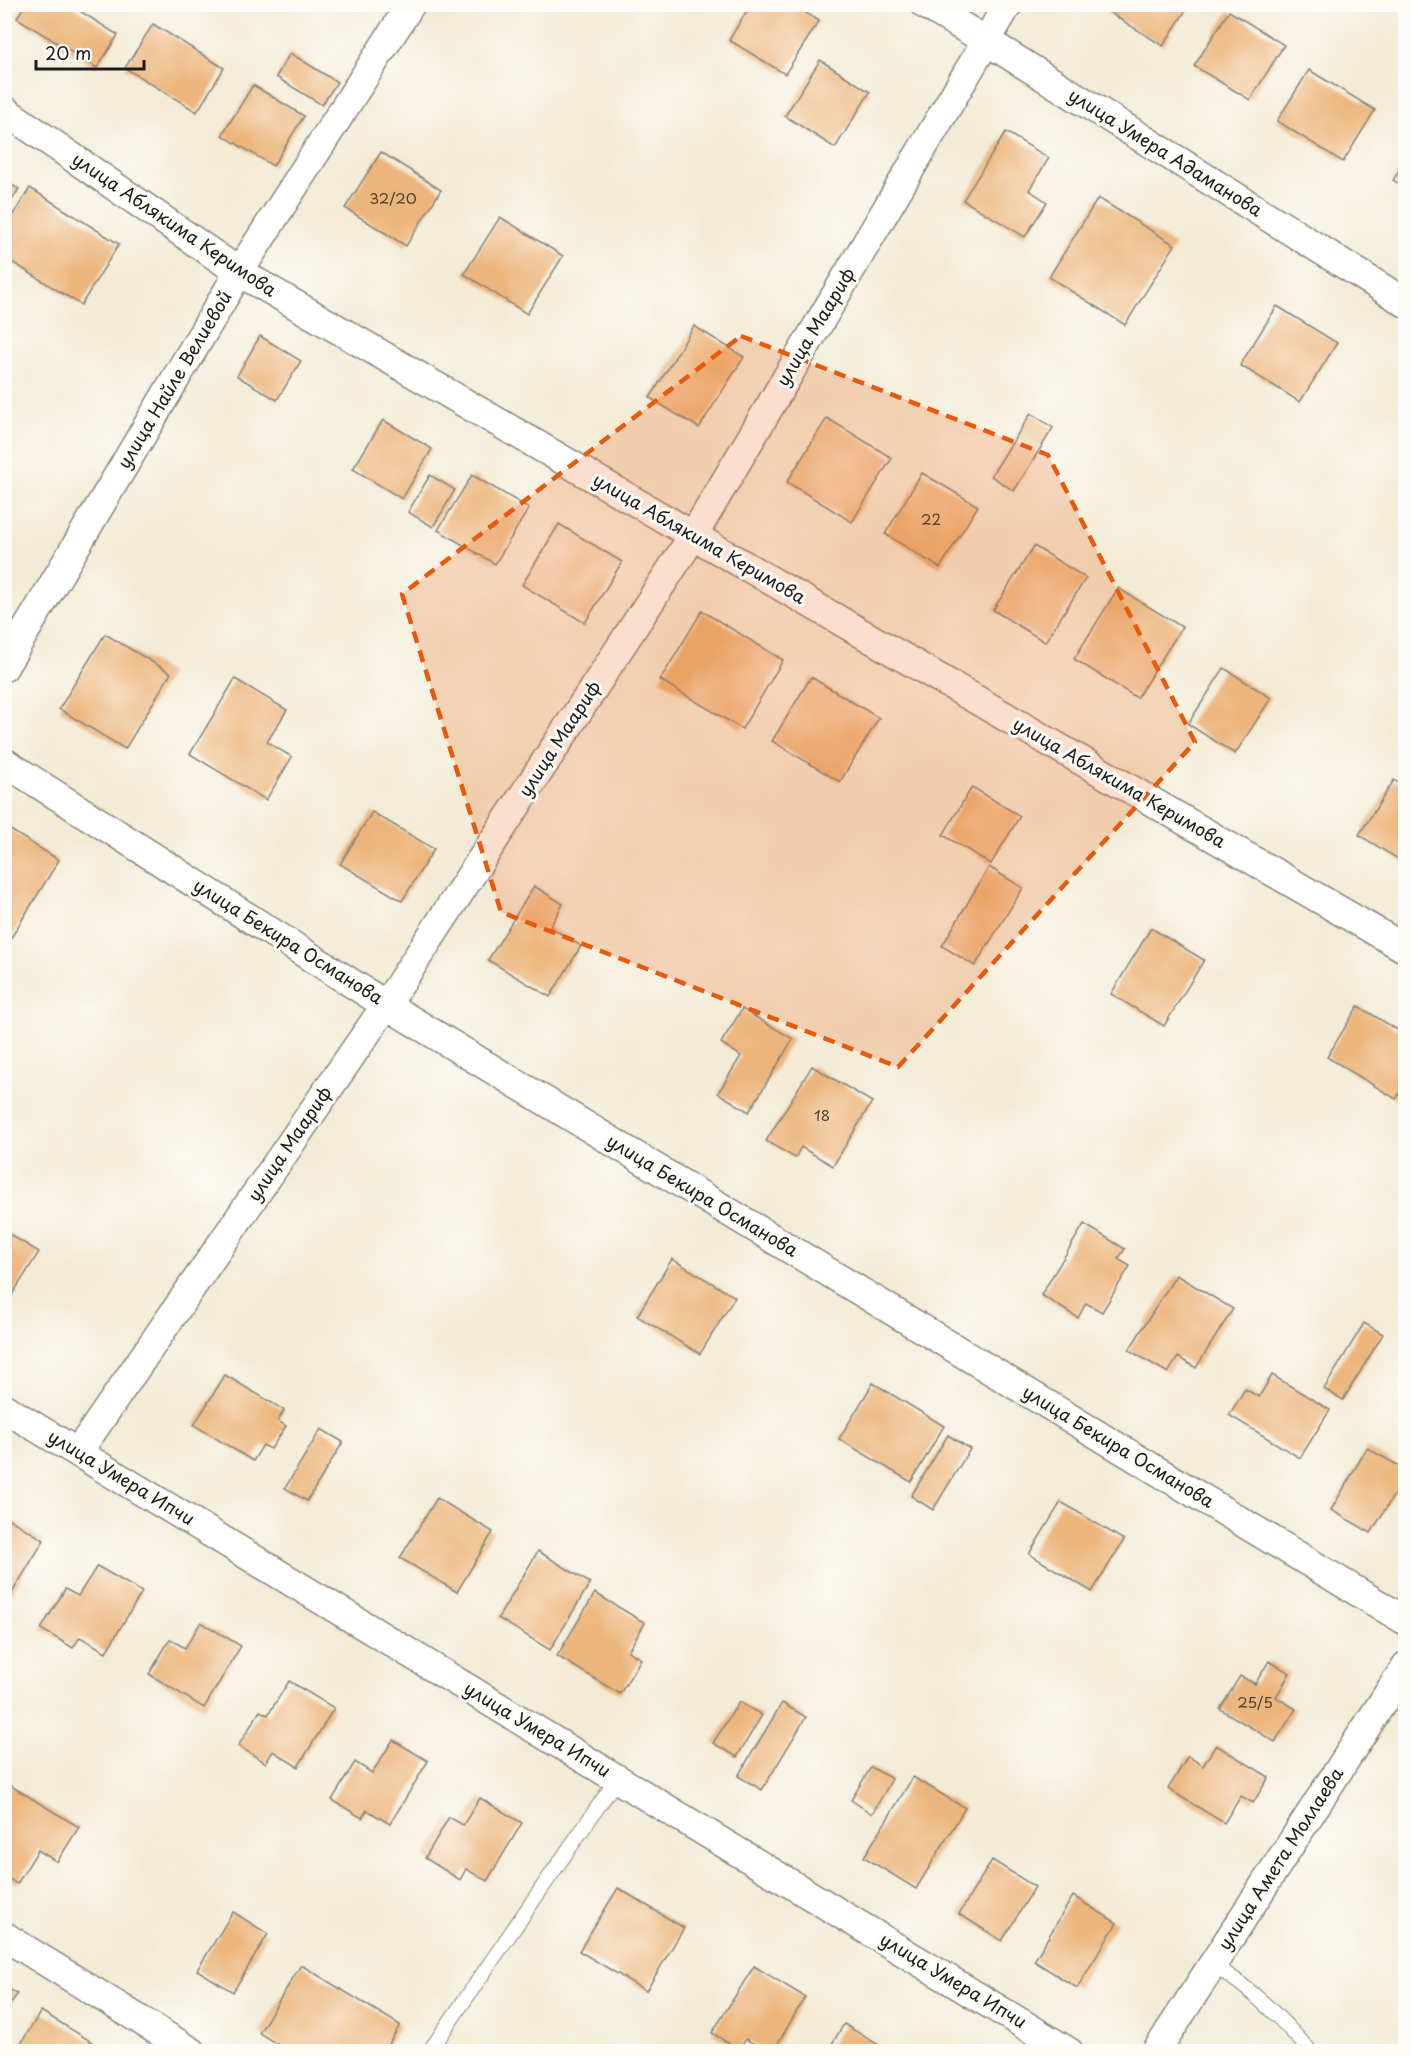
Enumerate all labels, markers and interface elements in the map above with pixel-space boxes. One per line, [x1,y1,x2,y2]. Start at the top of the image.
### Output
scale bar [36,33,144,71]
text: 20 m [45,39,91,66]
street label: улица Умера Адаманова [1064,81,1269,223]
street label: улица Аблякима Керимова [67,145,283,303]
house number: 32/20 [369,186,417,209]
street label: улица Маариф [769,262,861,391]
street label: улица Найле Велиевой [110,285,238,473]
street label: улица Аблякима Керимова [588,466,812,610]
house number: 22 [921,507,941,530]
street label: улица Маариф [511,675,607,802]
street label: улица Аблякима Керимова [1008,710,1232,854]
street label: улица Бекира Османова [189,871,390,1011]
street label: улица Маариф [240,1080,337,1206]
house number: 18 [814,1103,830,1126]
street label: улица Бекира Османова [602,1127,804,1263]
street label: улица Бекира Османова [1018,1378,1220,1514]
street label: улица Умера Ипчи [43,1422,200,1531]
street label: улица Умера Ипчи [459,1674,616,1783]
house number: 25/5 [1237,1690,1273,1713]
street label: улица Амета Моллаева [1210,1761,1350,1955]
street label: улица Умера Ипчи [875,1925,1032,2034]

